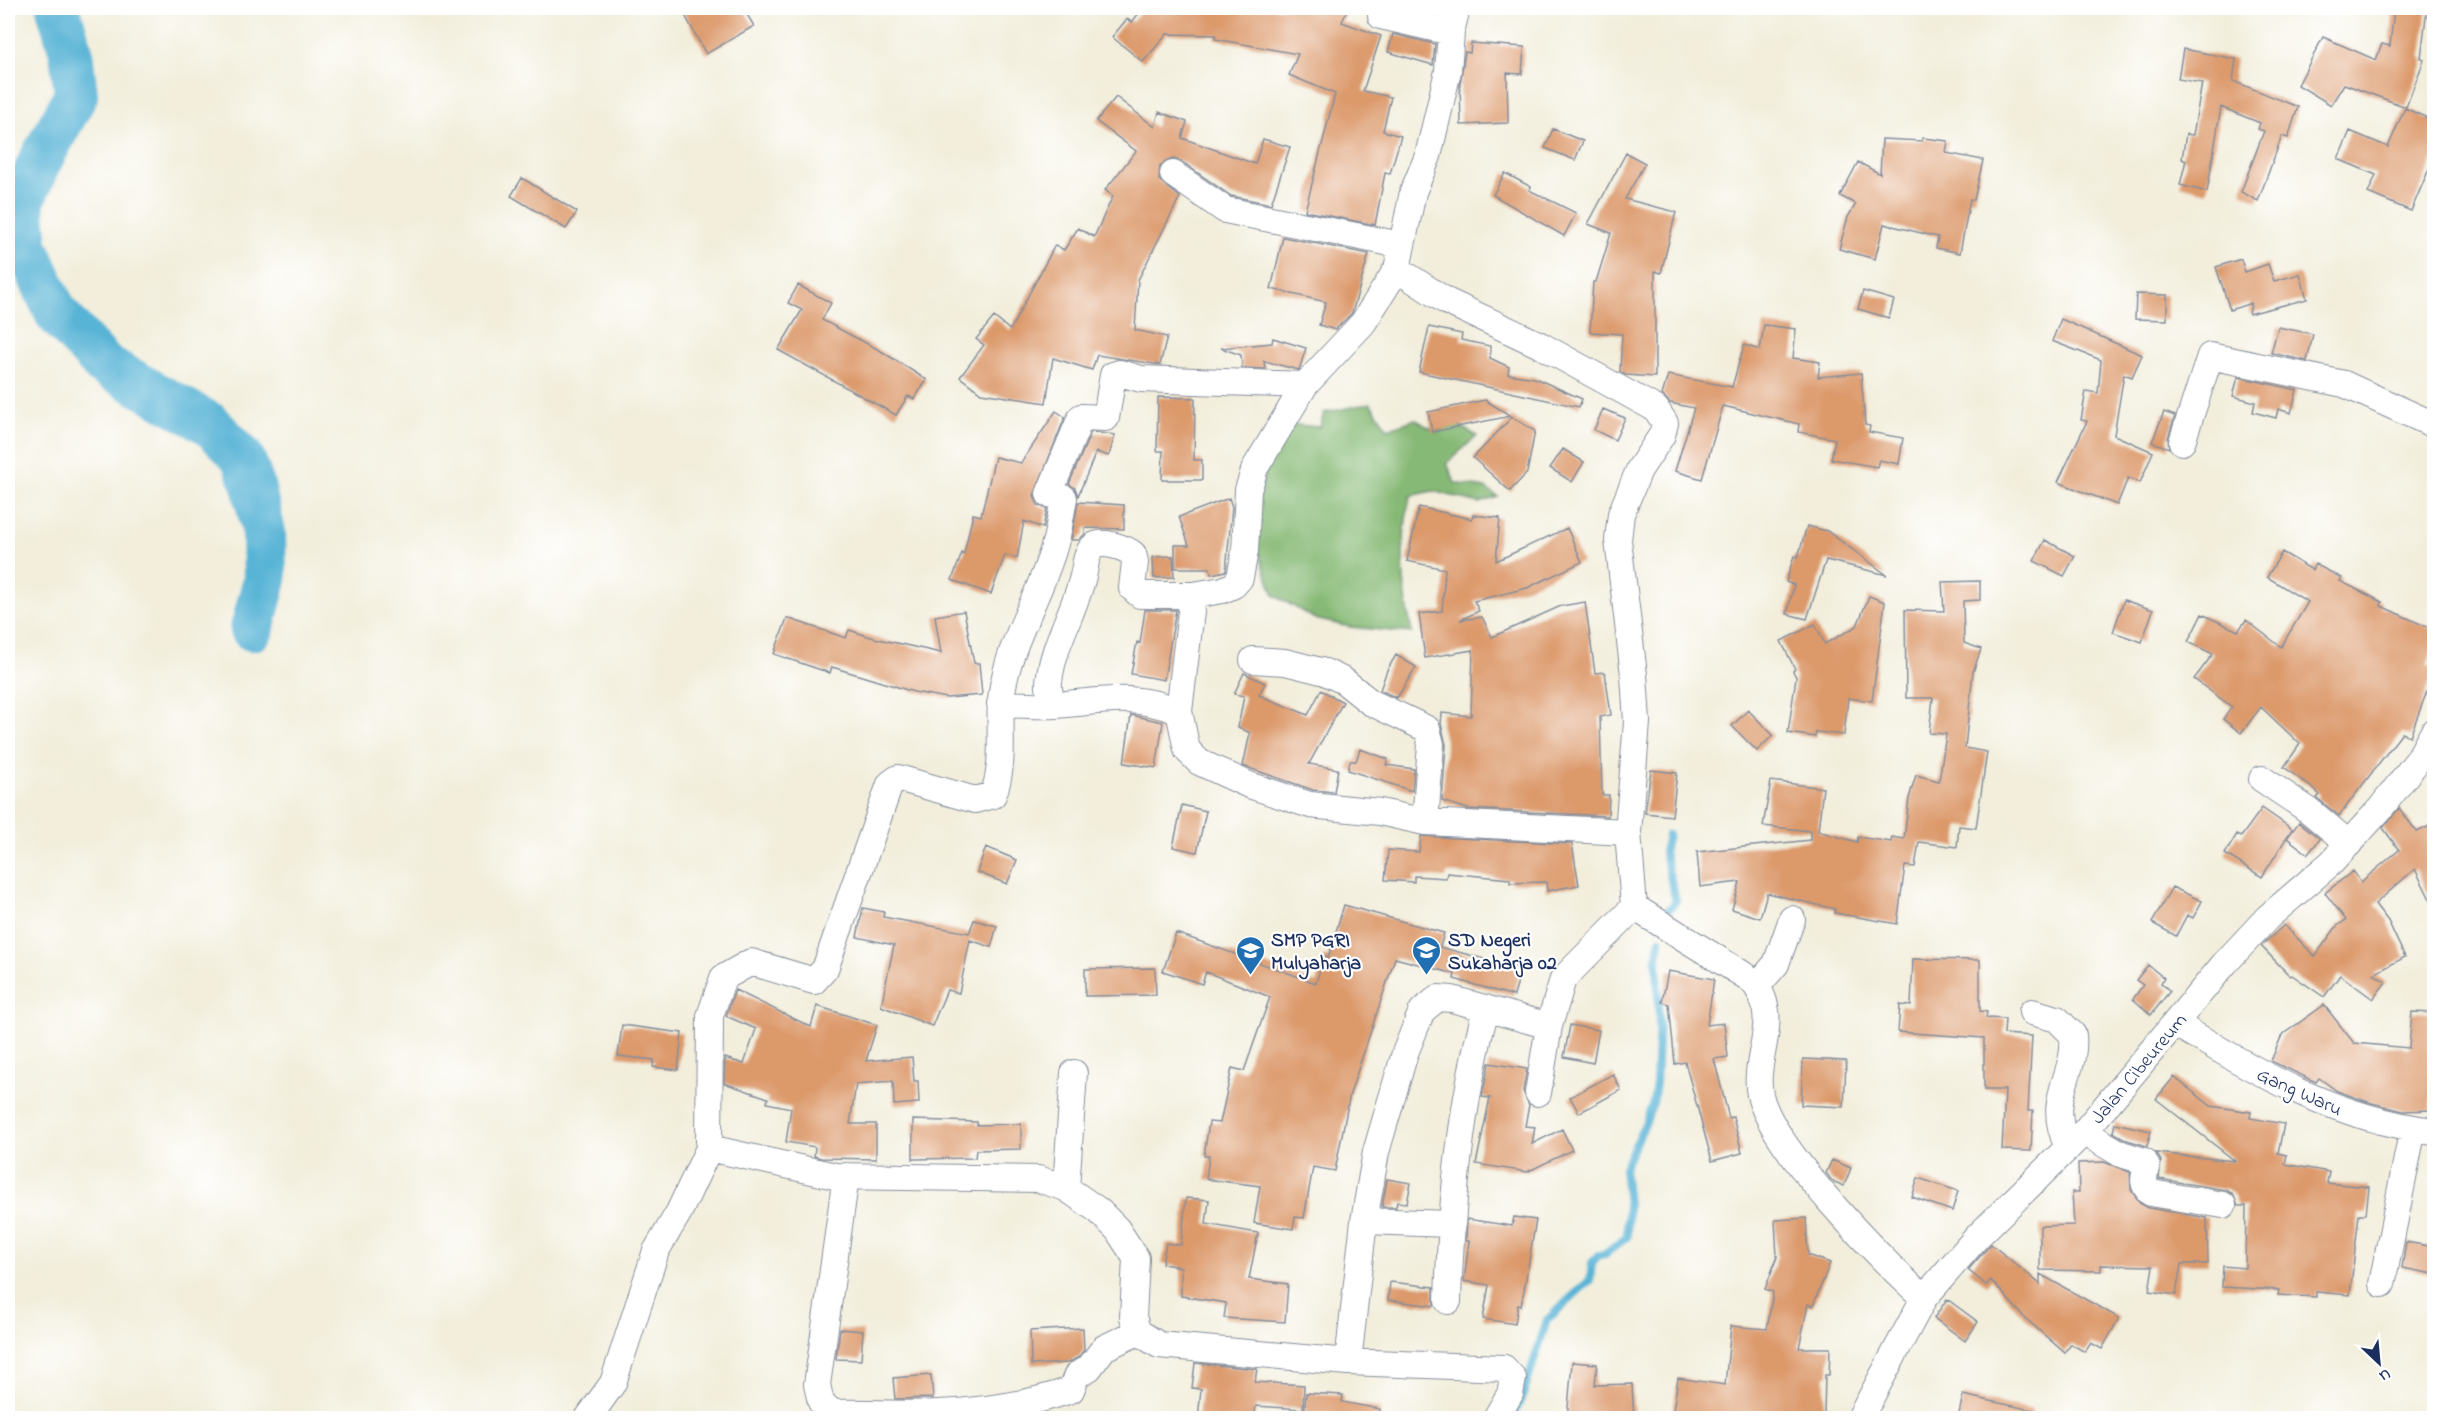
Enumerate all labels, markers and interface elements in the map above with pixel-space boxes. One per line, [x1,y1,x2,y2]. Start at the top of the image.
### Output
place label: SMP PGRI Mulyaharja [1271,927,1361,980]
place label: SD Negeri Sukaharja 02 [1448,927,1557,979]
school or university icon: SMP PGRI Mulyaharja [1234,934,1266,976]
school or university icon: SD Negeri Sukaharja 02 [1411,934,1443,976]
street label: Jalan Cibeureum [2085,1008,2195,1131]
street label: Gang Waru [2251,1062,2346,1126]
north arrow [2349,1333,2409,1393]
text: U [2375,1362,2395,1388]

